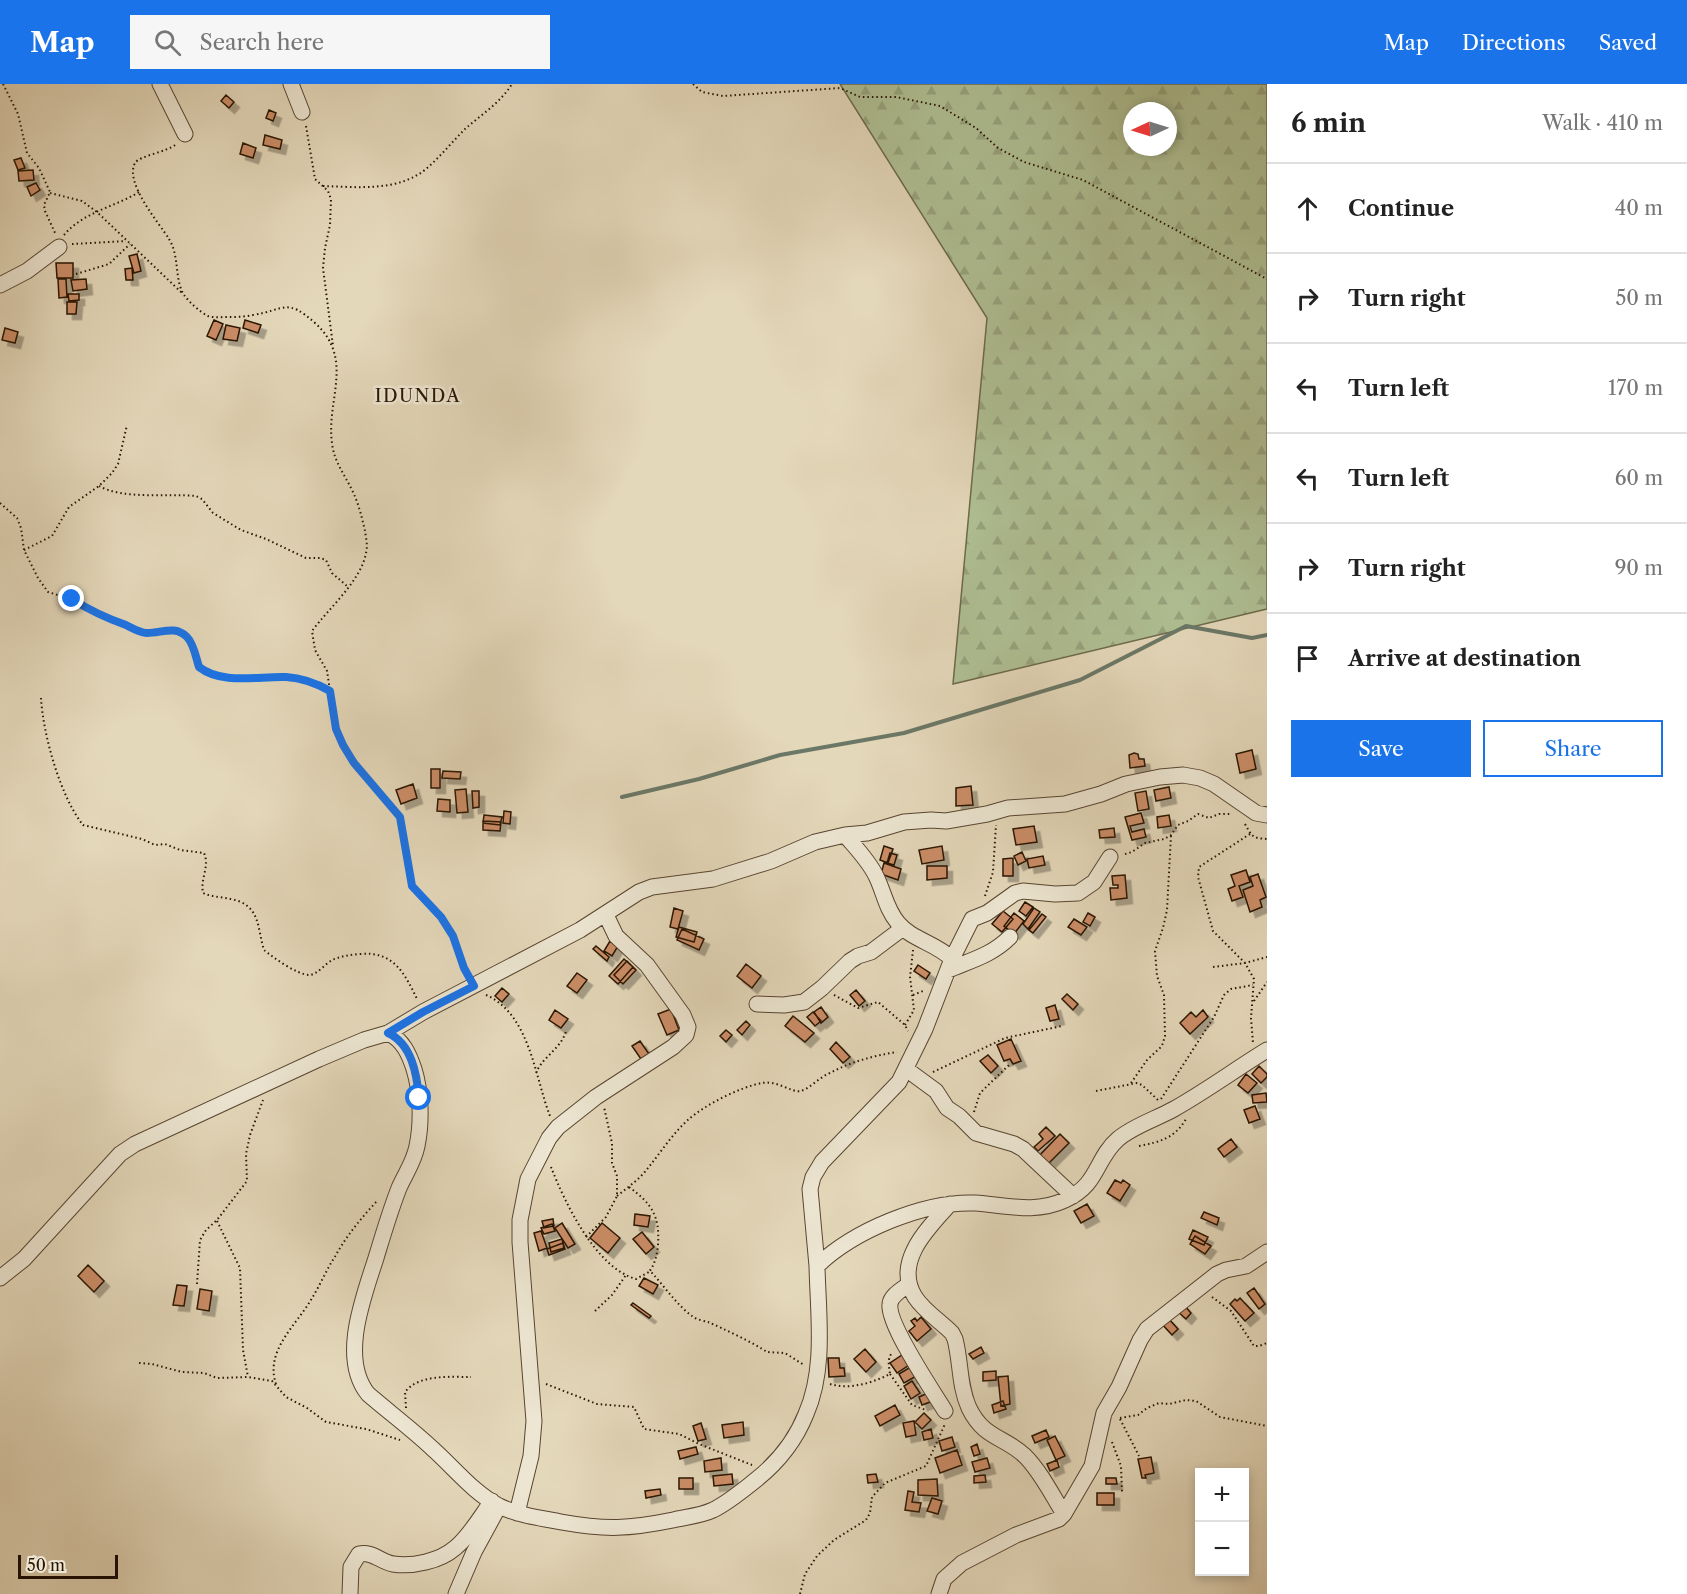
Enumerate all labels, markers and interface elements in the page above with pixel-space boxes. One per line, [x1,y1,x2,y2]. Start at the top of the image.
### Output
search box [130,15,550,69]
text: Map [30,25,94,59]
icon: search [151,26,184,59]
text: Search here [199,29,324,56]
text: Map [1384,30,1429,55]
text: Directions [1462,30,1566,55]
text: Saved [1599,30,1657,55]
north arrow [1123,102,1177,156]
text: 6 min [1291,107,1366,139]
text: Walk · 410 m [1542,111,1663,135]
icon: ahead [1291,192,1324,225]
text: Continue [1348,195,1454,222]
text: 40 m [1615,196,1663,220]
icon: right [1291,282,1324,315]
text: Turn right [1348,285,1466,312]
text: 50 m [1616,286,1663,310]
icon: left [1291,372,1324,405]
text: Turn left [1348,375,1449,402]
text: 170 m [1608,376,1663,400]
district label: IDUNDA [375,385,461,407]
icon: left [1291,462,1324,495]
text: Turn left [1348,465,1449,492]
text: 60 m [1615,466,1663,490]
icon: right [1291,552,1324,585]
text: Turn right [1348,555,1466,582]
text: 90 m [1615,556,1663,580]
route end [58,585,84,611]
icon: arrive [1291,642,1324,675]
text: Arrive at destination [1348,645,1581,672]
button: Save [1291,720,1471,777]
button: Share [1483,720,1663,777]
route start [405,1084,431,1110]
map controls [1195,1468,1249,1576]
button: + [1195,1468,1249,1522]
button: − [1195,1522,1249,1576]
scale bar [18,1552,118,1580]
text: 50 m [27,1555,65,1575]

